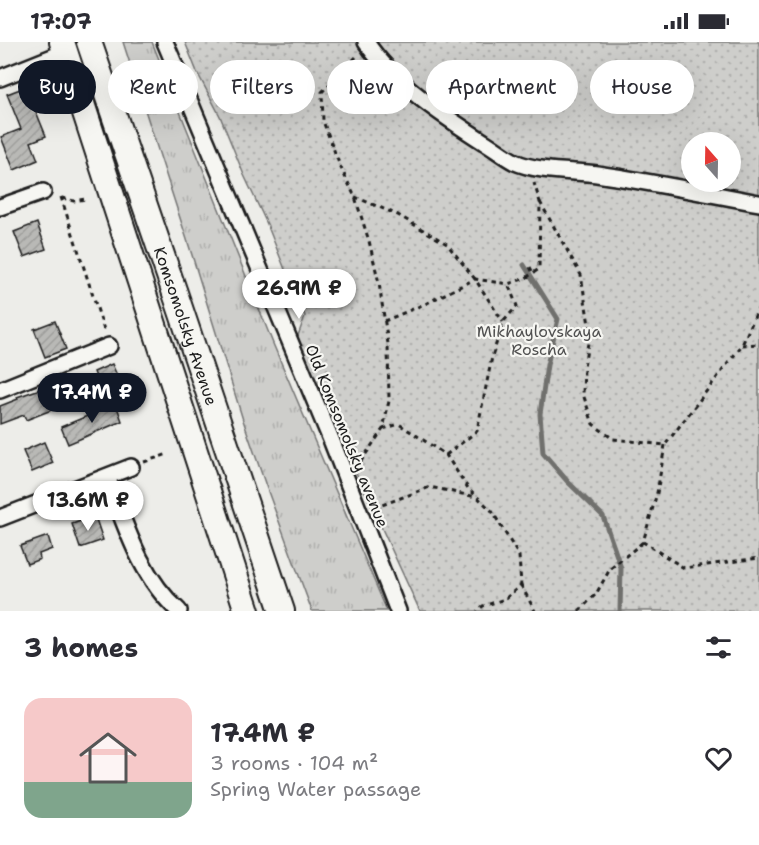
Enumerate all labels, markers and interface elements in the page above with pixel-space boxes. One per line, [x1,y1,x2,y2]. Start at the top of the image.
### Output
text: 17:07 [30,7,92,36]
chip: Buy [18,60,96,114]
chip: Rent [108,60,198,114]
chip: Filters [210,60,315,114]
chip: New [327,60,414,114]
chip: Apartment [426,60,578,114]
chip: House [590,60,694,114]
north arrow [681,132,741,192]
map controls [681,132,741,192]
street label: Komsomolsky Avenue [149,244,223,408]
pin: 26.9M ₽ [244,269,354,320]
text: 26.9M ₽ [256,275,342,301]
park label: Mikhaylovskaya Roscha [477,321,601,360]
street label: Old Komsomolsky avenue [301,341,393,531]
pin: 17.4M ₽ [37,373,147,424]
text: 17.4M ₽ [51,379,133,405]
pin: 13.6M ₽ [33,481,143,532]
text: 13.6M ₽ [47,487,129,513]
text: 3 homes [24,630,138,665]
icon: filters [702,631,735,664]
text: 17.4M ₽ [210,715,315,750]
icon: home [72,722,144,794]
icon: heart [702,742,735,775]
text: 3 rooms · 104 m² [210,750,378,776]
text: Spring Water passage [210,776,421,802]

